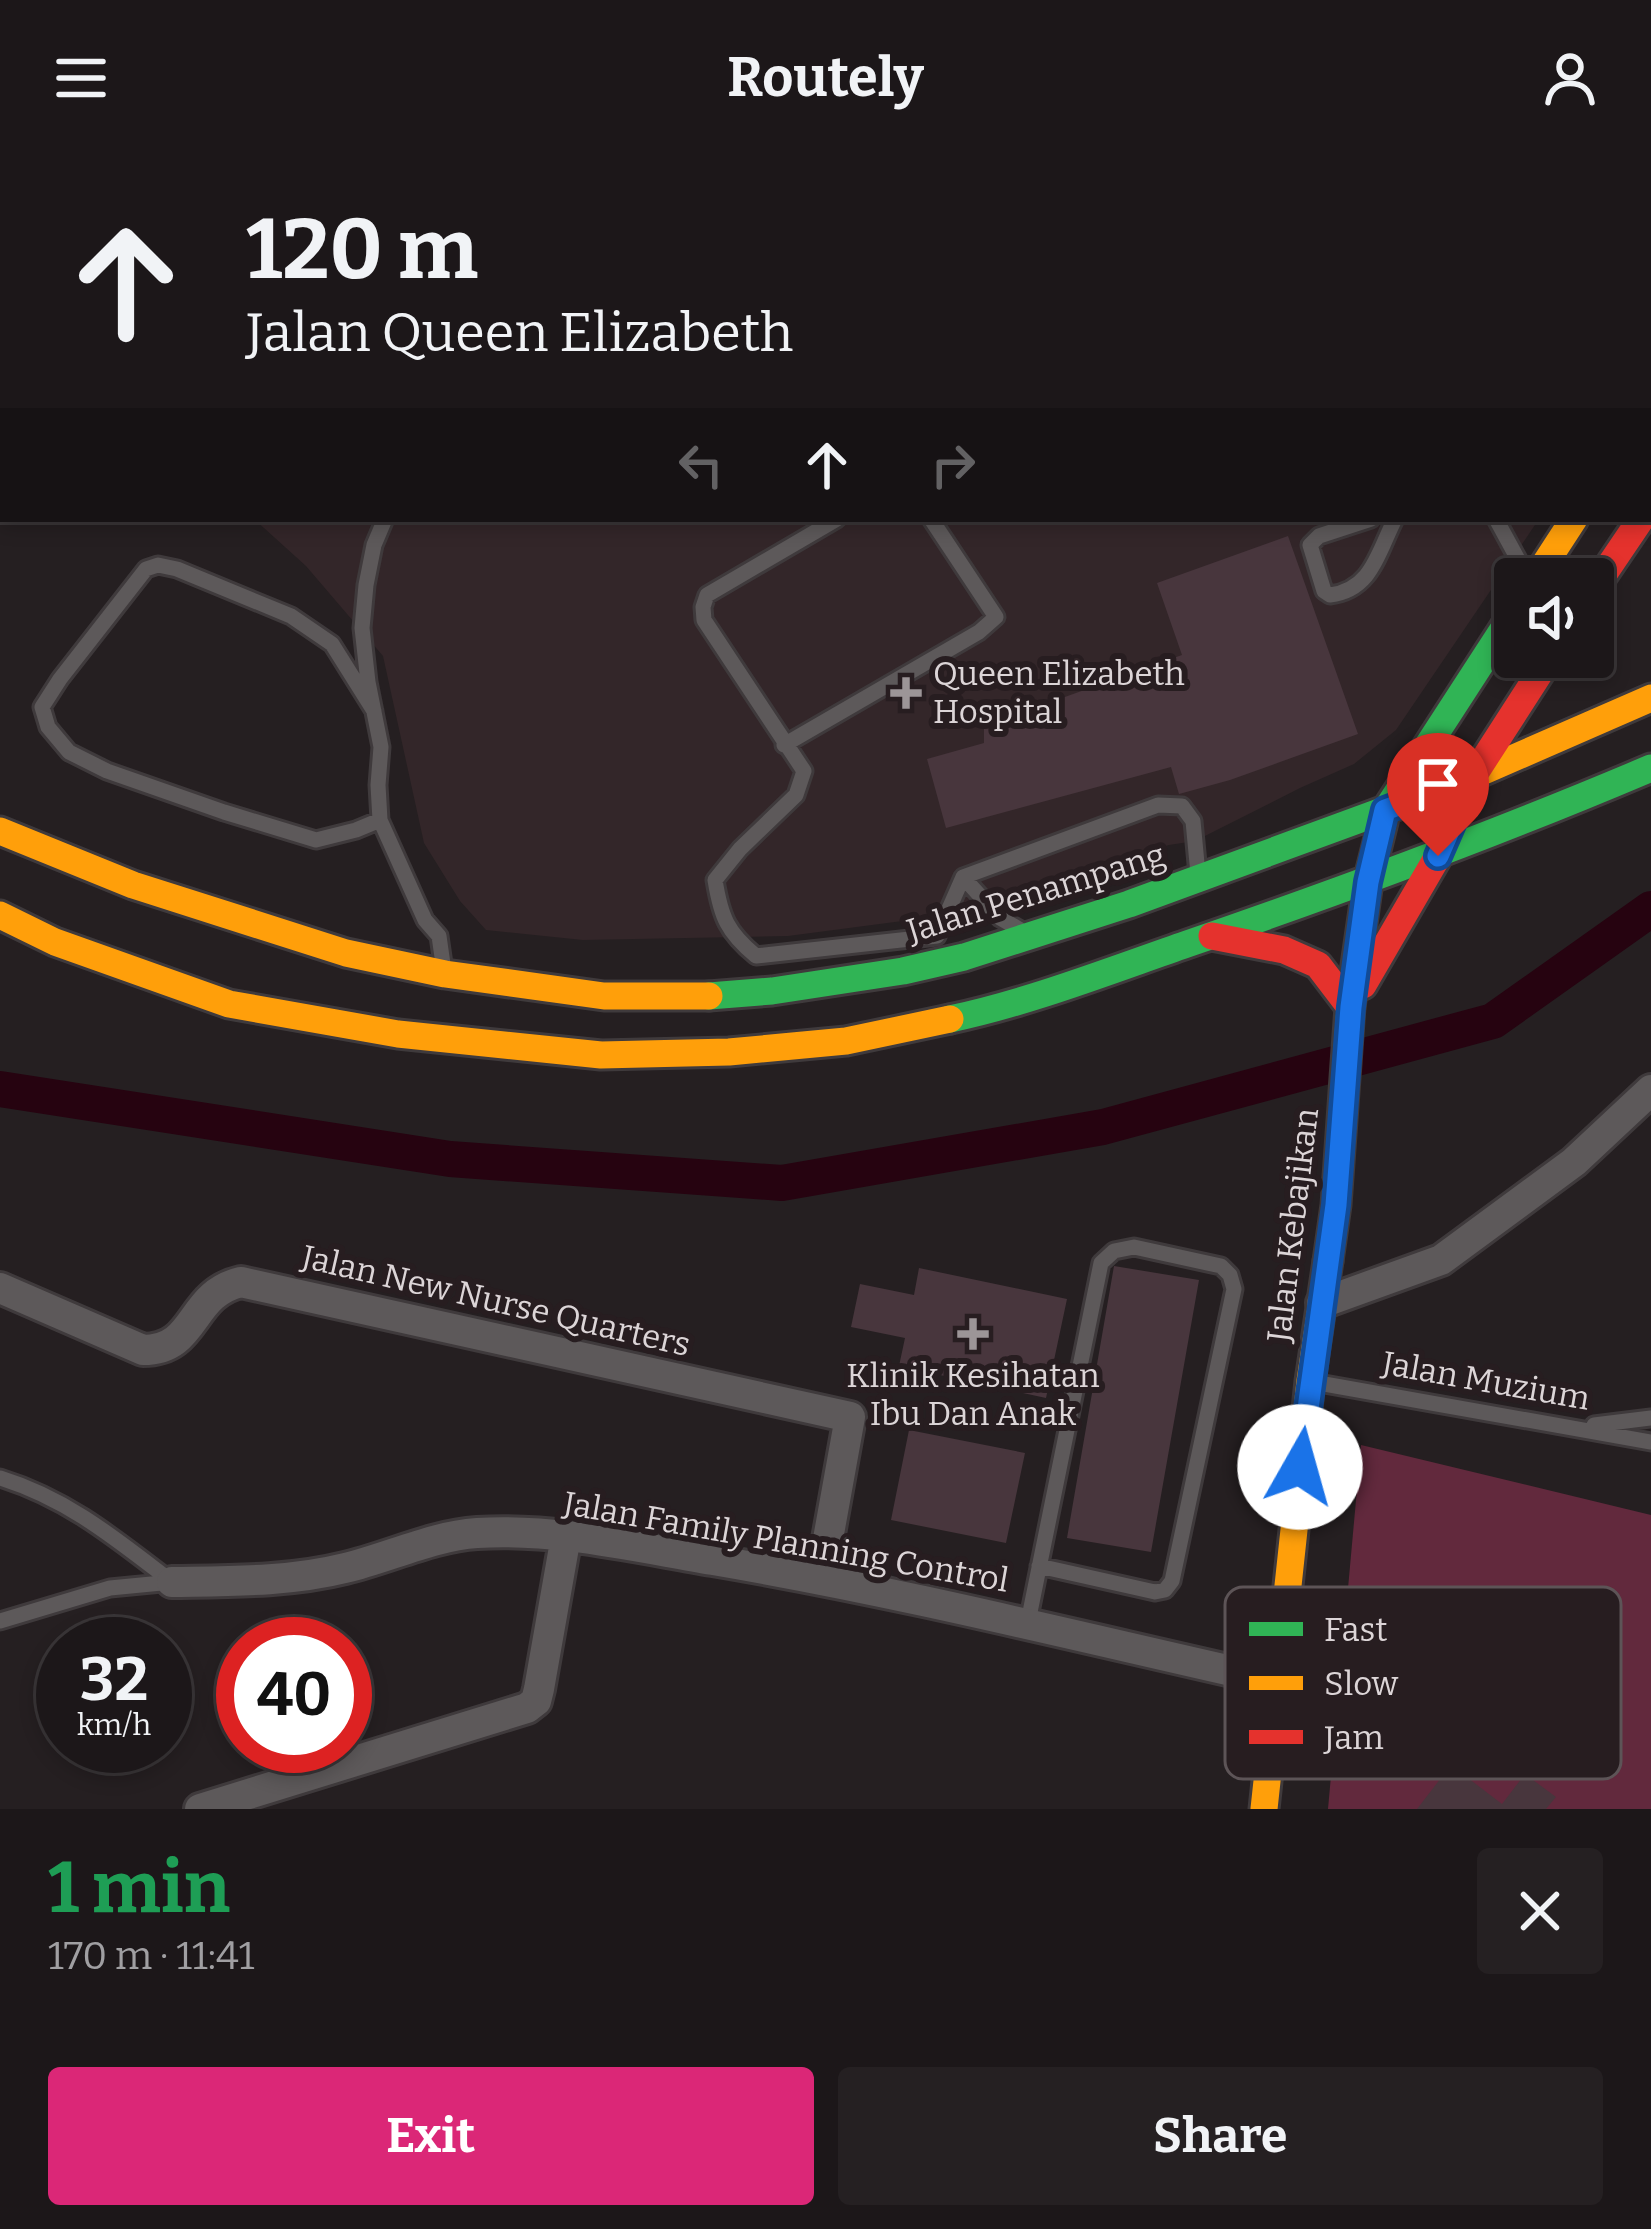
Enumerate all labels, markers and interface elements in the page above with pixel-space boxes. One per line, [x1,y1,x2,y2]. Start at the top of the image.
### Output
icon: menu [48,45,114,111]
icon: person [1537,45,1603,111]
text: Routely [727,46,924,110]
text: 120 m [246,199,478,300]
icon: ahead [48,204,204,360]
text: Jalan Queen Elizabeth [246,301,793,365]
icon: left [668,432,734,498]
icon: ahead [794,432,860,498]
icon: right [920,432,986,498]
map controls [1494,558,1614,678]
button: sound [1494,558,1614,678]
place label: Queen Elizabeth Hospital [933,654,1185,732]
marker: Queen Elizabeth Hospital [890,677,922,709]
pin [1387,733,1489,856]
icon: arrive [1405,751,1471,817]
street label: Jalan Penampang [901,835,1170,952]
street label: Jalan Kebajikan [1259,1106,1327,1345]
street label: Jalan New Nurse Quarters [297,1237,694,1365]
marker: Klinik Kesihatan Ibu Dan Anak [957,1318,989,1350]
street label: Jalan Muzium [1378,1343,1593,1419]
place label: Klinik Kesihatan Ibu Dan Anak [846,1356,1100,1434]
position arrow [1237,1404,1363,1530]
street label: Jalan Family Planning Control [559,1483,1012,1601]
legend [1225,1587,1621,1779]
text: Fast [1324,1610,1387,1650]
speed limit sign: 40 [216,1617,372,1773]
text: 32 [80,1644,148,1716]
text: Slow [1324,1664,1399,1704]
text: km/h [77,1707,151,1743]
text: Jam [1323,1718,1384,1758]
text: 1 min [48,1845,230,1931]
button: close [1477,1848,1603,1974]
text: 170 m · 11:41 [48,1933,255,1979]
button: Exit [48,2067,814,2205]
button: Share [838,2067,1603,2205]

